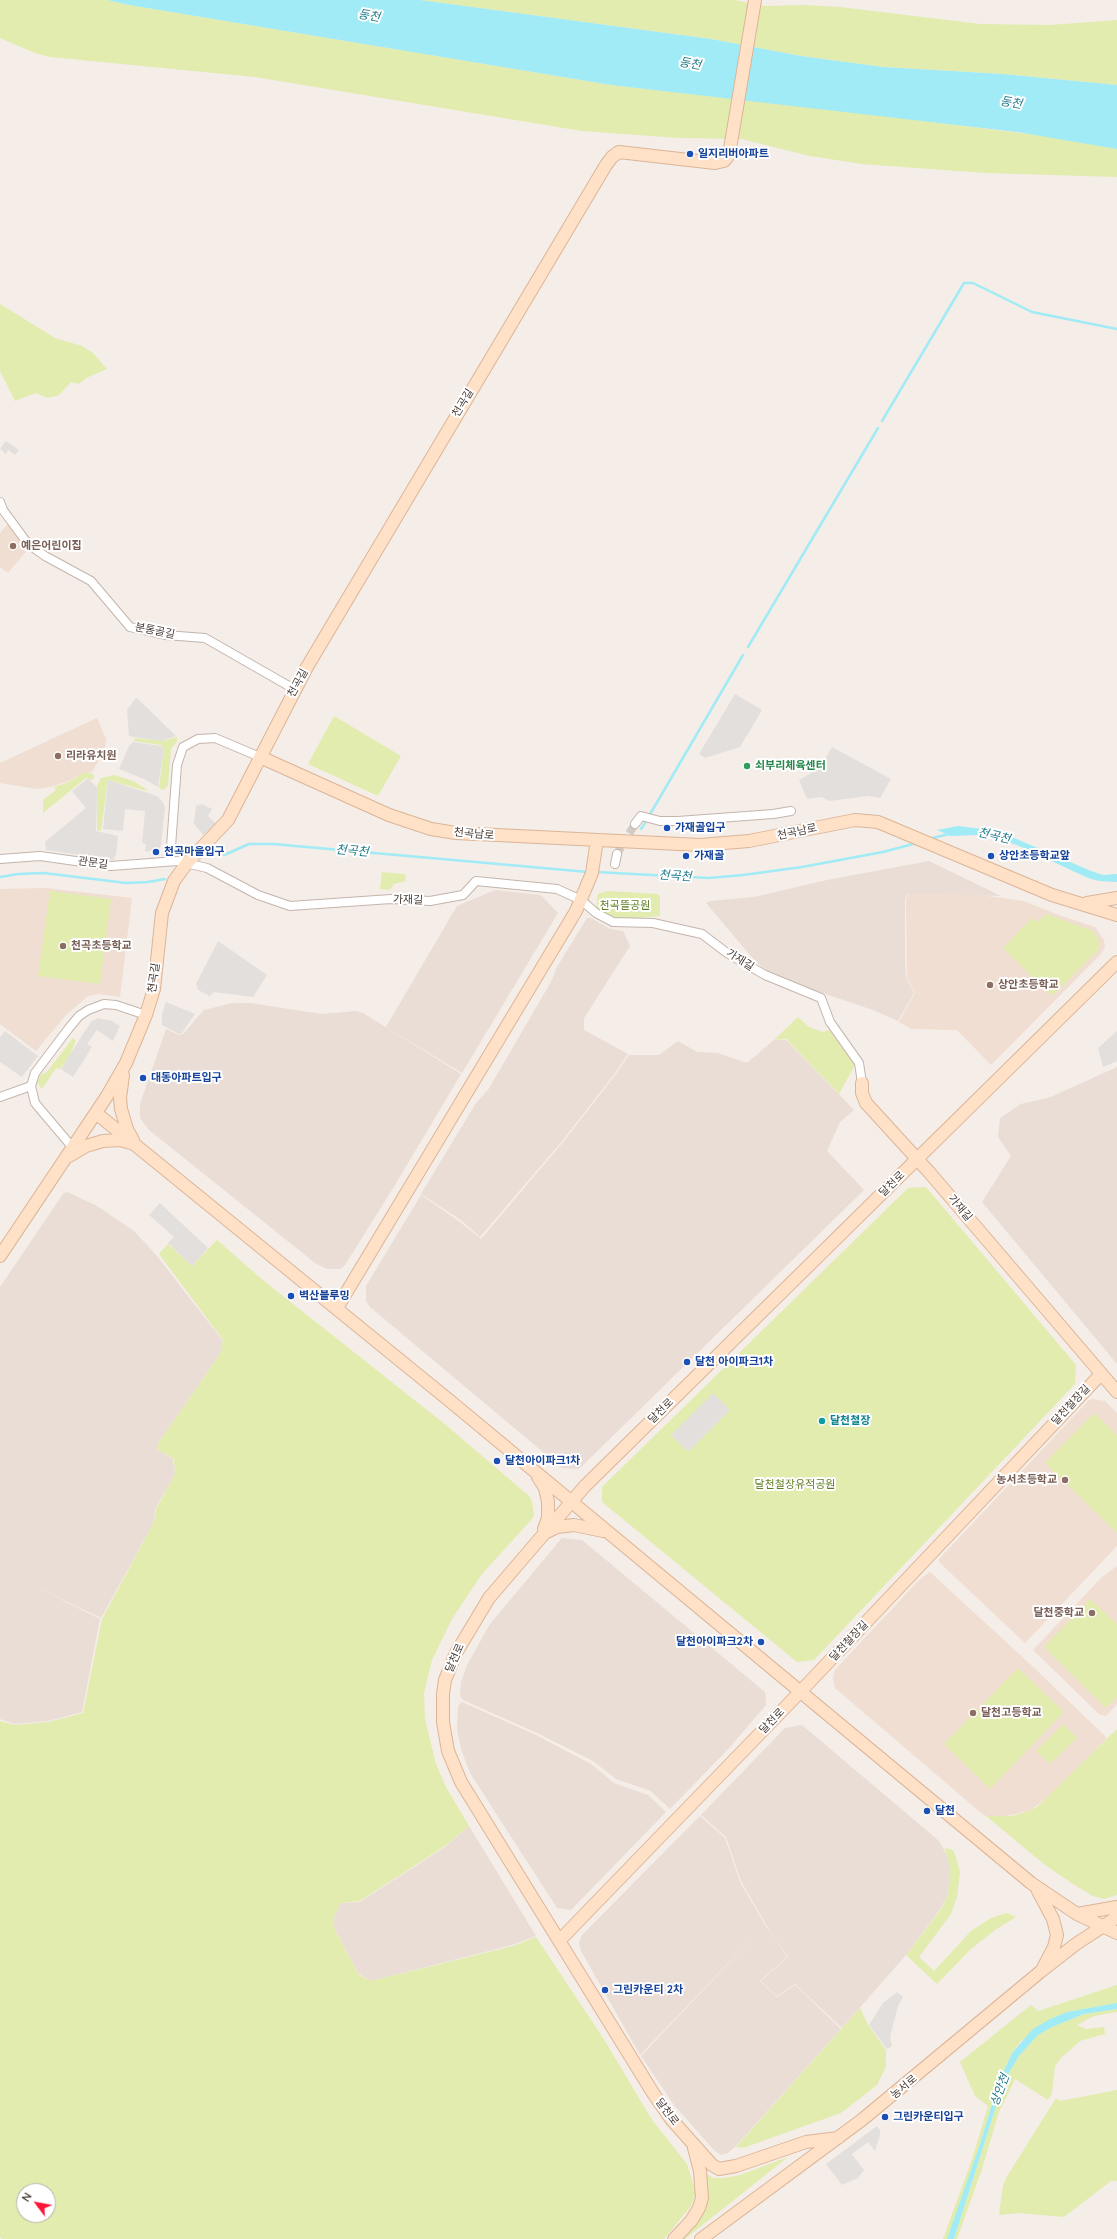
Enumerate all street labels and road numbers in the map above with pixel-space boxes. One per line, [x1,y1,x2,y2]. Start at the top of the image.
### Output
street label: 천곡길 [450,387,476,419]
street label: 분통골길 [134,621,176,641]
street label: 천곡길 [285,667,311,699]
street label: 천곡남로 [776,821,818,843]
street label: 천곡남로 [453,826,495,842]
street label: 관문길 [77,854,109,872]
street label: 가재길 [393,893,423,907]
street label: 가재길 [724,946,756,974]
street label: 천곡길 [145,962,163,994]
street label: 달천로 [876,1169,908,1199]
street label: 가재길 [945,1192,975,1224]
street label: 달천철장길 [1049,1382,1093,1428]
street label: 달천로 [646,1396,676,1426]
street label: 달천철장길 [827,1618,871,1664]
street label: 달천로 [443,1641,467,1675]
street label: 달천로 [757,1705,787,1737]
street label: 농서로 [888,2072,920,2102]
street label: 달천로 [653,2096,681,2128]

